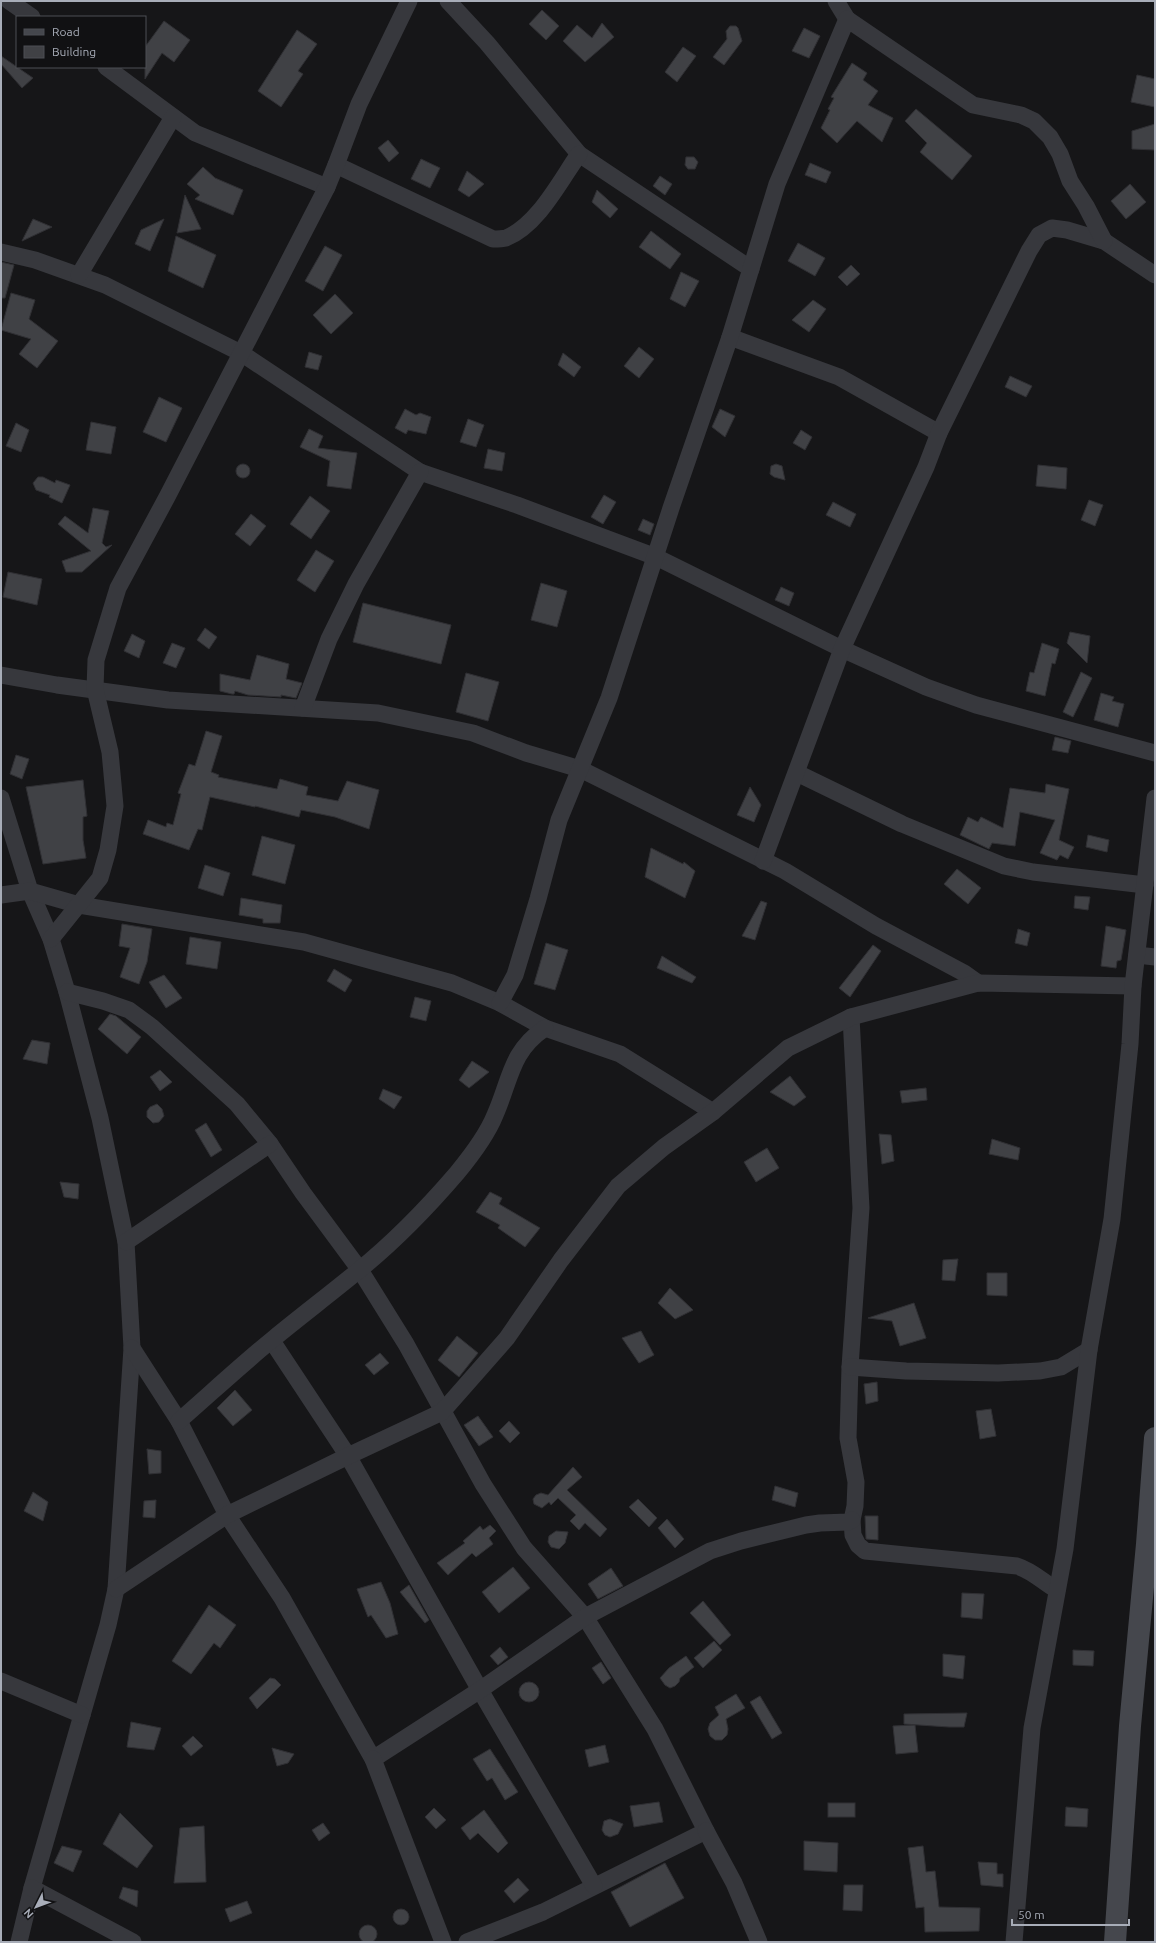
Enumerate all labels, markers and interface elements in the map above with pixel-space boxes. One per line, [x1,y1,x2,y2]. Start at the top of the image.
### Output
legend [16,16,146,68]
text: Road [52,25,80,38]
text: Building [52,45,96,58]
north arrow [16,1887,56,1927]
scale bar [1012,1901,1129,1927]
text: N [21,1907,36,1921]
text: 50 m [1018,1908,1045,1921]

